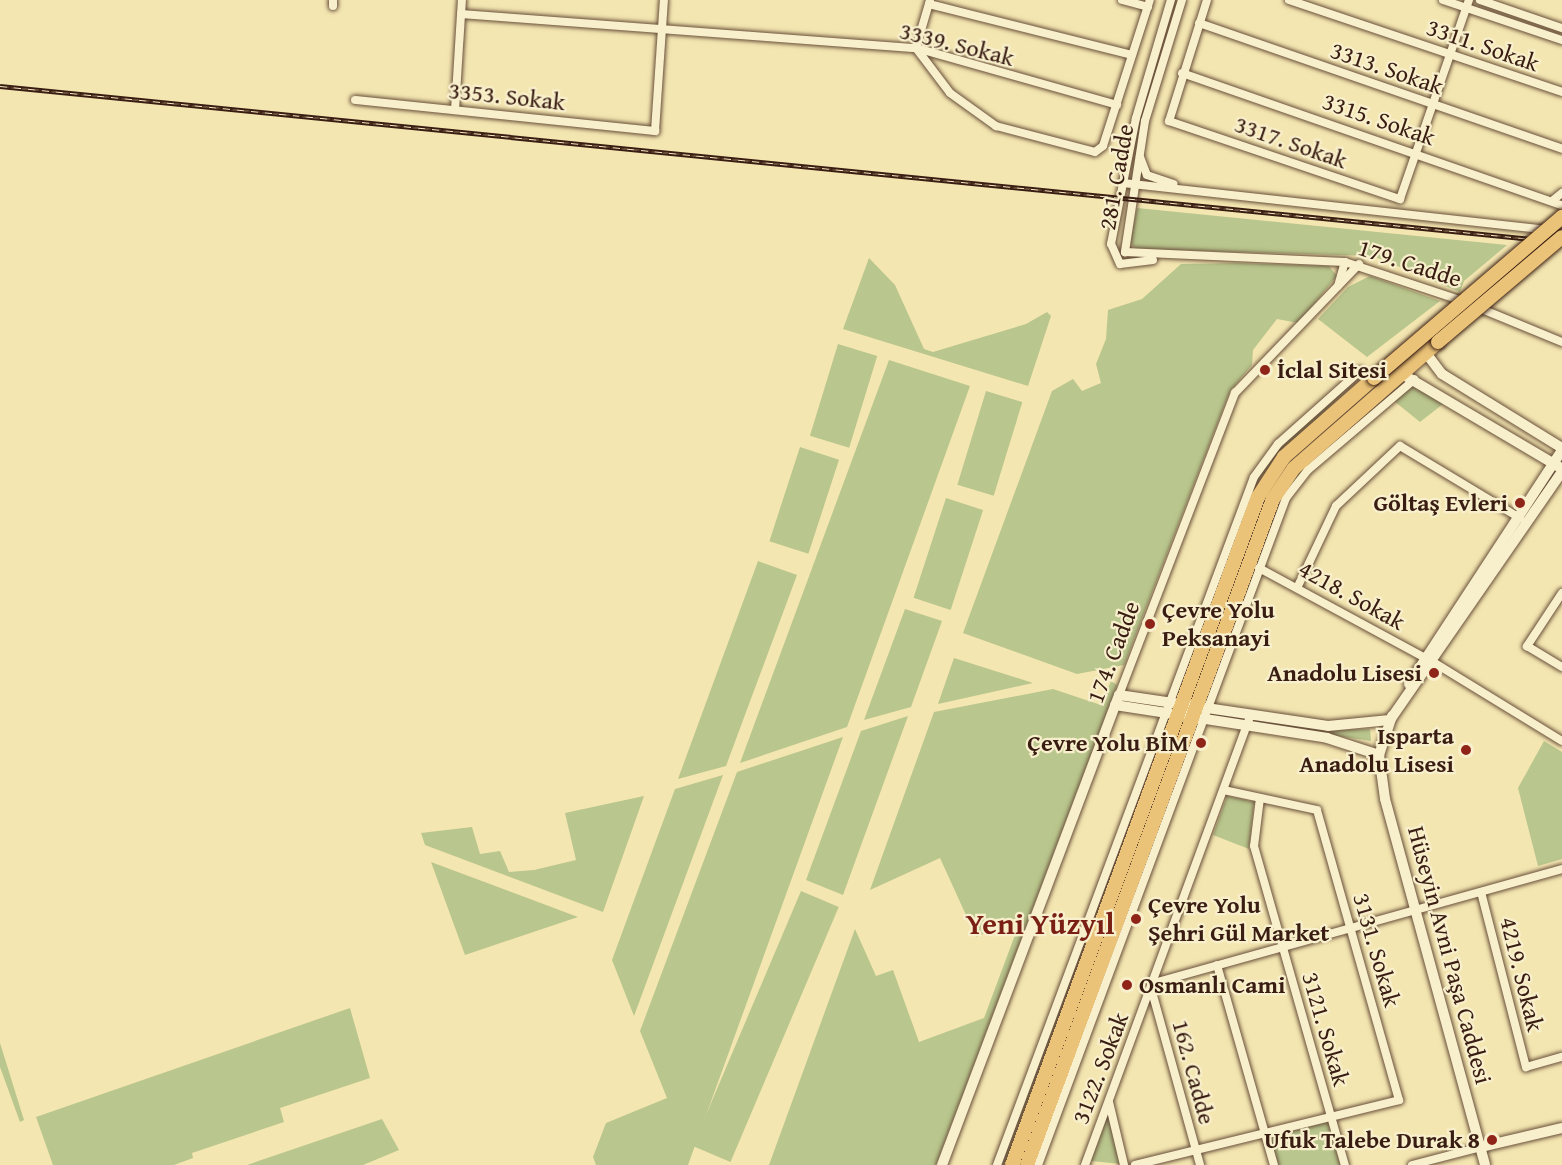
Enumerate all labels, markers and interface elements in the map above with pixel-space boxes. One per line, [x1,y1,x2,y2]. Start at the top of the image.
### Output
street label: 3311. Sokak [1423,12,1543,78]
street label: 3339. Sokak [897,16,1017,72]
street label: 3313. Sokak [1327,35,1447,101]
street label: 3353. Sokak [447,76,567,116]
street label: 3315. Sokak [1319,86,1439,152]
street label: 3317. Sokak [1231,109,1351,175]
street label: 281. Cadde [1093,122,1139,232]
street label: 179. Cadde [1355,233,1465,293]
place label: İclal Sitesi [1277,356,1387,384]
marker: İclal Sitesi [1258,363,1272,377]
place label: Göltaş Evleri [1373,489,1508,517]
marker: Göltaş Evleri [1513,496,1527,510]
street label: 4218. Sokak [1294,554,1410,636]
place label: Çevre Yolu Peksanayi [1162,596,1275,652]
street label: 174. Cadde [1080,597,1146,707]
marker: Çevre Yolu Peksanayi [1143,617,1157,631]
place label: Anadolu Lisesi [1267,659,1422,687]
marker: Anadolu Lisesi [1427,666,1441,680]
place label: Isparta Anadolu Lisesi [1299,722,1454,778]
place label: Çevre Yolu BİM [1027,729,1189,757]
marker: Çevre Yolu BİM [1194,736,1208,750]
marker: Isparta Anadolu Lisesi [1459,743,1473,757]
street label: Hüseyin Avni Paşa Caddesi [1402,823,1498,1087]
street label: 3131. Sokak [1347,890,1407,1010]
place label: Çevre Yolu Şehri Gül Market [1148,891,1329,947]
district label: Yeni Yüzyıl [965,905,1115,941]
marker: Çevre Yolu Şehri Gül Market [1129,912,1143,926]
street label: 4219. Sokak [1494,914,1550,1034]
street label: 3121. Sokak [1296,969,1356,1089]
place label: Osmanlı Cami [1139,971,1286,999]
marker: Osmanlı Cami [1120,978,1134,992]
street label: 3122. Sokak [1066,1008,1134,1128]
street label: 162. Cadde [1166,1017,1222,1127]
place label: Ufuk Talebe Durak 8 [1264,1126,1480,1154]
marker: Ufuk Talebe Durak 8 [1485,1133,1499,1147]

